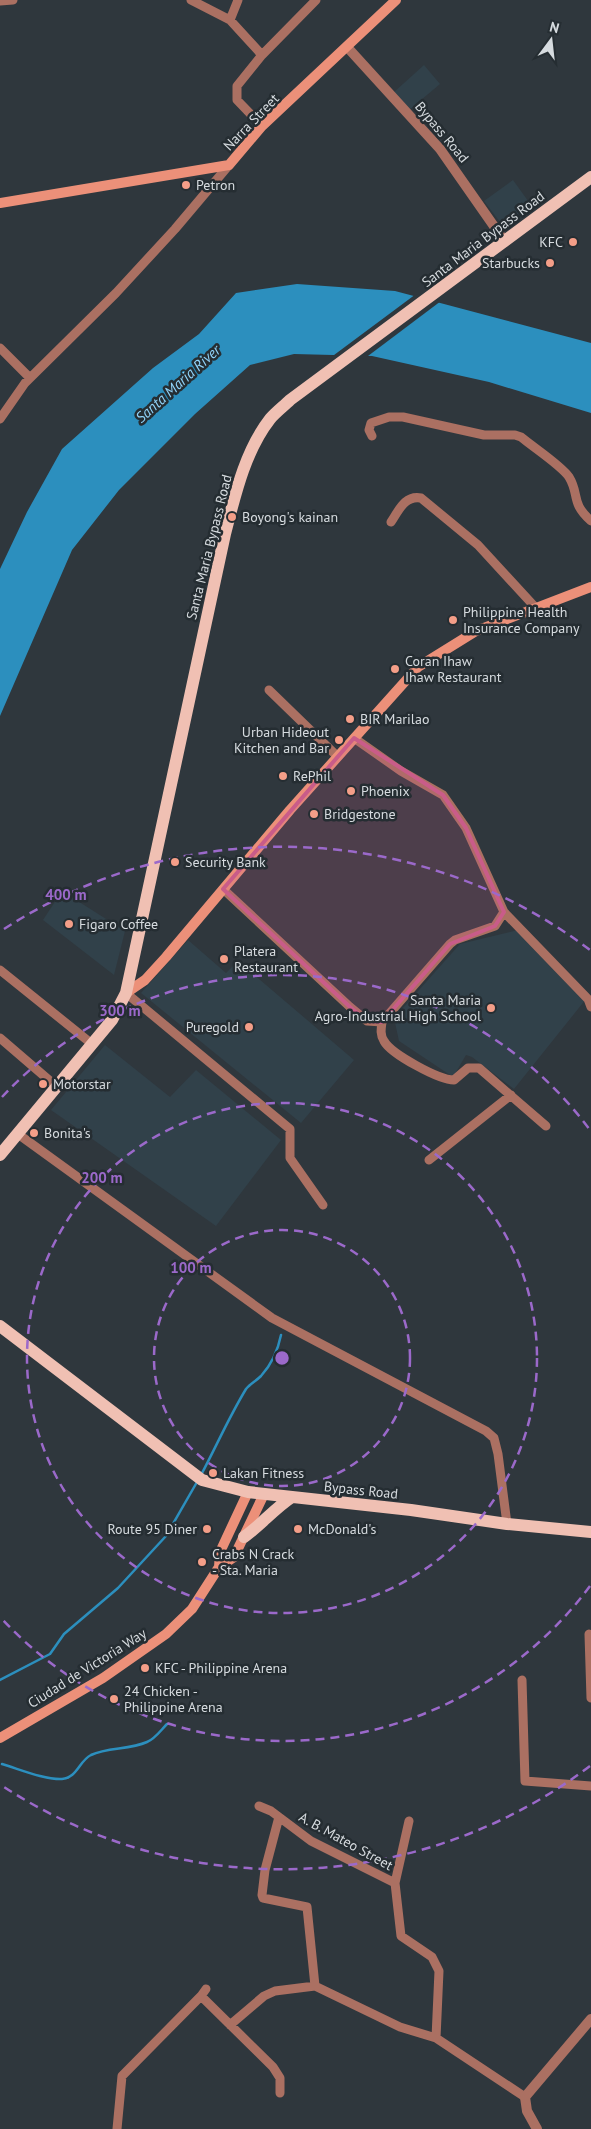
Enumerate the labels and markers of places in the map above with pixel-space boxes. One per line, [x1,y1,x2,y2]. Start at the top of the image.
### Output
place label: Petron [196,176,235,194]
marker: Petron [180,179,192,191]
place label: KFC [539,233,563,251]
marker: KFC [567,236,579,248]
place label: Starbucks [482,254,540,272]
marker: Starbucks [544,257,556,269]
place label: Boyong's kainan [242,508,338,526]
marker: Boyong's kainan [226,511,238,523]
place label: Philippine Health Insurance Company [463,603,580,637]
marker: Philippine Health Insurance Company [447,614,459,626]
place label: Coran Ihaw Ihaw Restaurant [405,652,502,686]
marker: Coran Ihaw Ihaw Restaurant [389,663,401,675]
place label: BIR Marilao [360,710,429,728]
marker: BIR Marilao [344,713,356,725]
place label: Urban Hideout Kitchen and Bar [234,723,329,757]
marker: Urban Hideout Kitchen and Bar [333,734,345,746]
place label: RePhil [293,767,331,785]
marker: RePhil [277,770,289,782]
place label: Phoenix [361,782,410,800]
marker: Phoenix [345,785,357,797]
place label: Bridgestone [324,805,396,823]
marker: Bridgestone [308,808,320,820]
place label: Security Bank [185,853,266,871]
marker: Security Bank [169,856,181,868]
place label: Figaro Coffee [79,915,158,933]
marker: Figaro Coffee [63,918,75,930]
place label: Platera Restaurant [234,942,298,976]
marker: Platera Restaurant [218,953,230,965]
place label: Santa Maria Agro-Industrial High School [315,991,481,1025]
marker: Santa Maria Agro-Industrial High School [485,1002,497,1014]
place label: Puregold [186,1018,239,1036]
marker: Puregold [243,1021,255,1033]
place label: Motorstar [53,1075,111,1093]
marker: Motorstar [37,1078,49,1090]
place label: Bonita's [44,1124,91,1142]
marker: Bonita's [28,1127,40,1139]
centre of rings [273,1349,291,1367]
place label: Lakan Fitness [223,1464,304,1482]
marker: Lakan Fitness [207,1467,219,1479]
place label: Route 95 Diner [107,1520,197,1538]
place label: McDonald's [308,1520,376,1538]
marker: Route 95 Diner [201,1523,213,1535]
marker: McDonald's [292,1523,304,1535]
place label: Crabs N Crack - Sta. Maria [212,1545,295,1579]
marker: Crabs N Crack - Sta. Maria [196,1556,208,1568]
place label: KFC - Philippine Arena [155,1659,287,1677]
marker: KFC - Philippine Arena [139,1662,151,1674]
place label: 24 Chicken - Philippine Arena [124,1682,223,1716]
marker: 24 Chicken - Philippine Arena [108,1693,120,1705]

